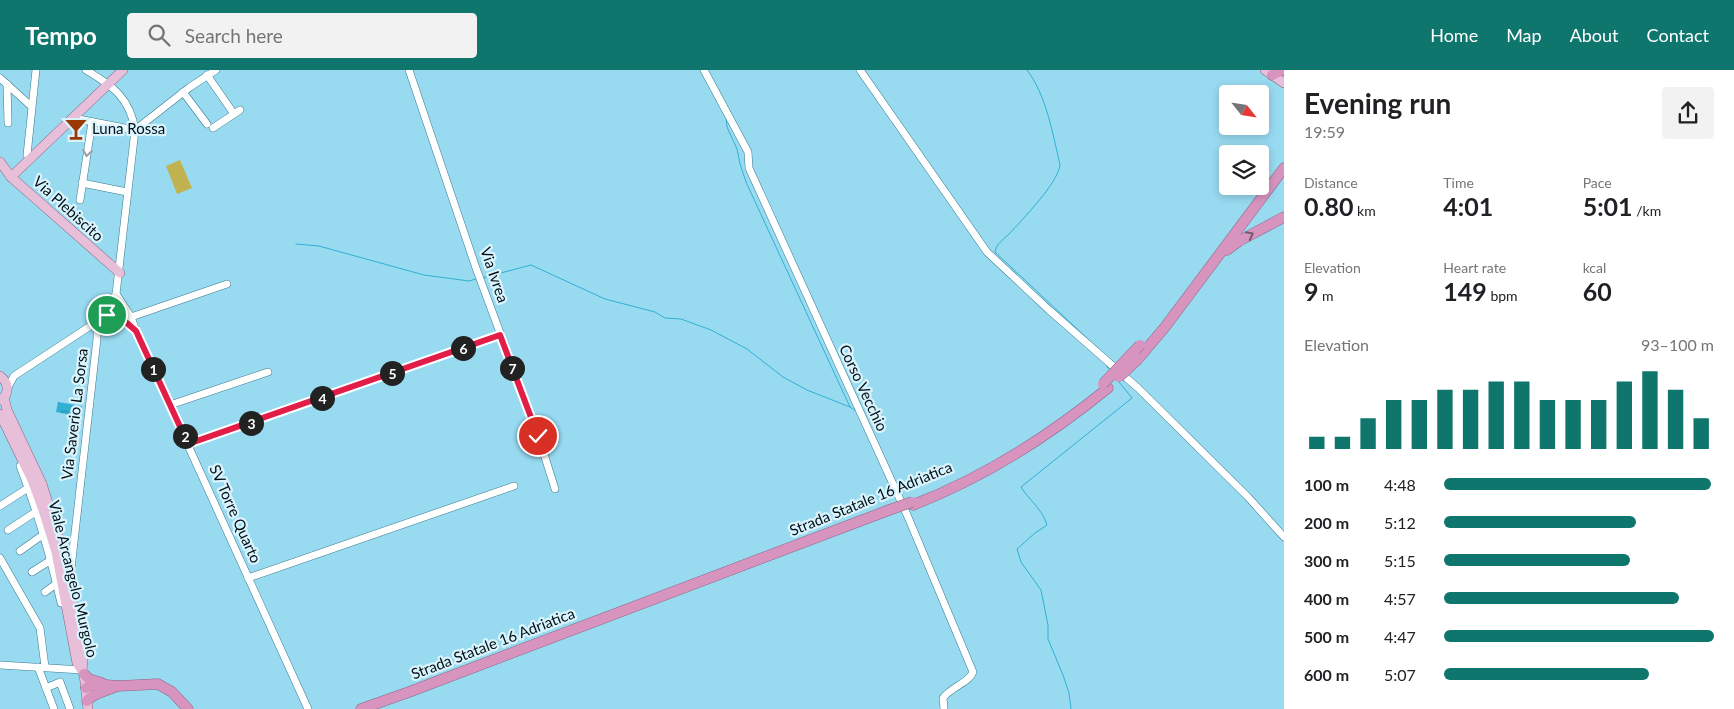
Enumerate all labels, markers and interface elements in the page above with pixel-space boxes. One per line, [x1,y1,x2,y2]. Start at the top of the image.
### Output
search box [127,13,477,58]
text: Tempo [25,21,97,50]
icon: search [145,21,173,49]
text: Search here [185,24,283,47]
text: Home [1430,24,1478,46]
text: Map [1506,24,1542,46]
text: About [1570,24,1619,46]
text: Contact [1647,24,1709,46]
north arrow [1219,85,1269,135]
map controls [1219,85,1269,195]
text: Evening run [1304,86,1451,120]
button: share [1662,87,1714,139]
bar icon: Luna Rossa [63,116,89,142]
place label: Luna Rossa [92,119,165,137]
text: 19:59 [1304,122,1345,141]
button: layers [1219,145,1269,195]
one-way arrow [82,149,93,157]
street label: Via Plebiscito [30,172,108,245]
text: Distance [1304,174,1358,191]
text: Time [1443,174,1474,191]
text: Pace [1583,174,1612,191]
text: 0.80 [1304,191,1353,221]
text: 4:01 [1443,191,1493,221]
text: 5:01 [1583,191,1633,221]
text: km [1353,202,1376,219]
text: /km [1633,202,1661,219]
one-way arrow [1245,231,1254,241]
street label: Via Ivrea [477,245,513,305]
text: Elevation [1304,259,1361,276]
text: Heart rate [1443,259,1506,276]
text: kcal [1583,259,1606,276]
text: 9 [1304,276,1319,306]
text: 149 [1443,276,1487,306]
text: 60 [1583,276,1612,306]
text: m [1319,287,1334,304]
text: bpm [1487,287,1518,304]
pin [86,294,128,336]
icon: arrive [93,301,121,329]
text: Elevation [1304,335,1369,354]
text: 93–100 m [1641,335,1714,354]
pin: 6 [450,336,476,360]
text: 6 [459,340,468,357]
street label: Corso Vecchio [836,341,892,434]
street label: Via Saverio La Sorsa [57,347,91,481]
pin: 1 [140,356,166,382]
pin: 7 [500,356,524,380]
pin: 5 [380,360,404,386]
text: 7 [508,360,517,377]
text: 1 [149,361,158,378]
text: 5 [388,365,397,382]
pin: 4 [310,386,334,410]
text: 4 [318,390,327,407]
pin: 3 [238,410,264,436]
text: 3 [247,415,256,432]
pin [517,415,559,457]
icon: check [524,422,552,450]
pin: 2 [172,424,198,448]
text: 2 [181,428,190,445]
street label: Strada Statale 16 Adriatica [787,457,955,539]
street label: SV Torre Quarto [206,462,266,566]
text: 100 m [1304,475,1349,494]
text: 4:48 [1384,475,1416,494]
street label: Viale Arcangelo Murgolo [46,498,102,659]
text: 200 m [1304,513,1349,532]
text: 5:12 [1384,513,1416,532]
text: 300 m [1304,551,1349,570]
text: 5:15 [1384,551,1416,570]
text: 400 m [1304,589,1349,608]
text: 4:57 [1384,589,1416,608]
street label: Strada Statale 16 Adriatica [408,604,577,683]
text: 500 m [1304,627,1349,646]
text: 4:47 [1384,627,1416,646]
text: 600 m [1304,665,1349,684]
text: 5:07 [1384,665,1416,684]

